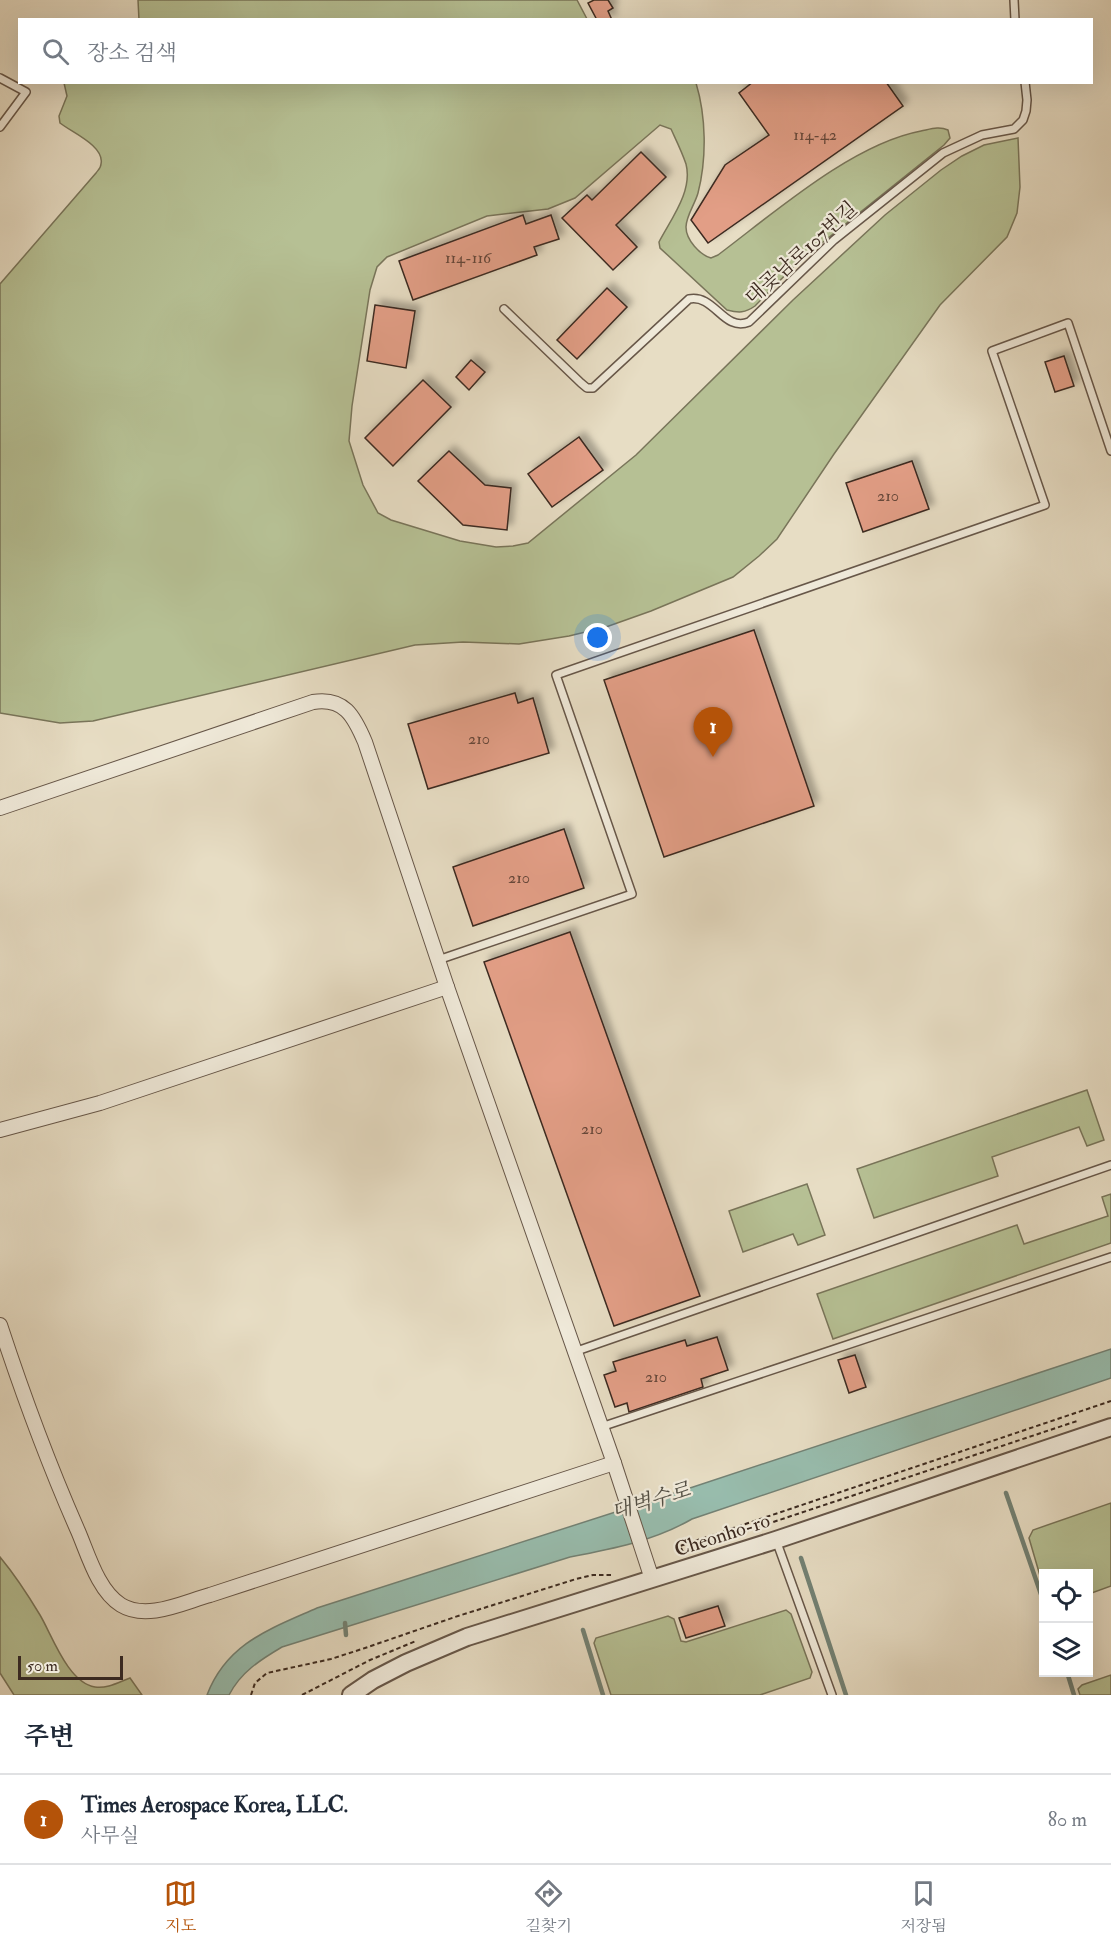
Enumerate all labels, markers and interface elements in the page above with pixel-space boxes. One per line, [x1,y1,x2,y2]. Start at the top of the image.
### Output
search box [18,18,1093,84]
icon: search [39,35,72,68]
text: 장소 검색 [87,39,177,67]
house number: 114-42 [793,125,837,145]
street label: 대곶남로107번길 [740,196,862,310]
house number: 114-116 [445,248,492,268]
house number: 210 [877,486,899,506]
your location [583,623,612,652]
pin: 1 [694,708,732,757]
house number: 210 [468,729,490,749]
house number: 210 [508,868,530,888]
house number: 210 [581,1119,603,1139]
house number: 210 [645,1367,667,1387]
water label: 대벽수로 [608,1476,694,1526]
street label: Cheonho-ro [671,1508,773,1562]
map controls [1039,1569,1093,1677]
button: locate [1039,1569,1093,1623]
button: layers [1039,1623,1093,1677]
scale bar [18,1653,123,1680]
text: 50 m [27,1656,58,1676]
text: 주변 [24,1721,74,1753]
text: Times Aerospace Korea, LLC. [81,1791,348,1819]
text: 1 [40,1807,47,1832]
text: 80 m [1048,1807,1087,1832]
text: 사무실 [81,1823,139,1848]
tab: 지도 [164,1877,197,1936]
tab: 길찾기 [526,1877,572,1936]
tab: 저장됨 [900,1877,947,1936]

